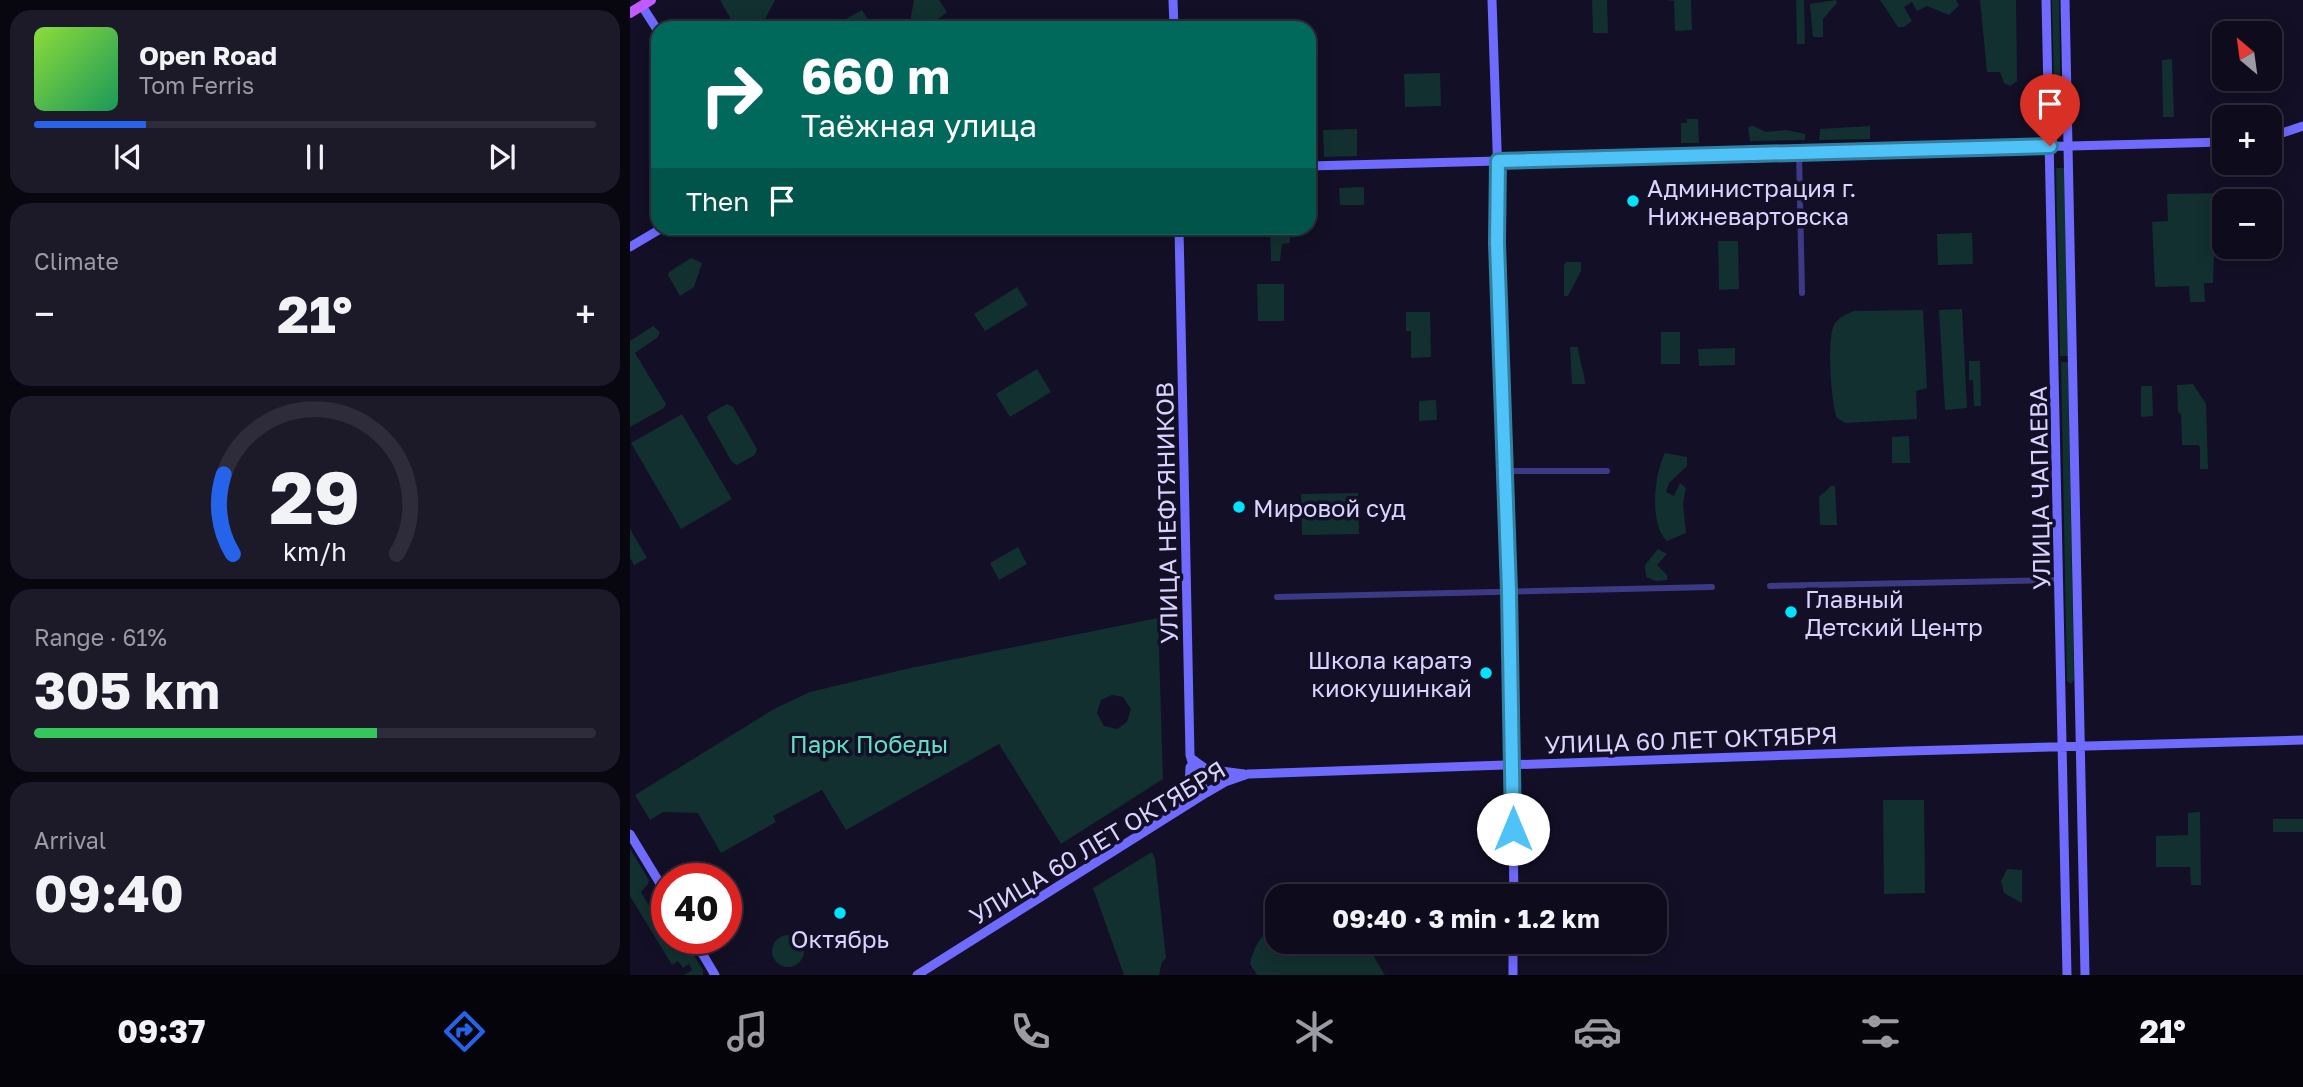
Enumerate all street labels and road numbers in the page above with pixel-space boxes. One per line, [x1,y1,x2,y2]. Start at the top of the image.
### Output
street label: УЛИЦА НЕФТЯНИКОВ [1149,382,1183,644]
street label: УЛИЦА ЧАПАЕВА [2023,386,2055,590]
street label: УЛИЦА 60 ЛЕТ ОКТЯБРЯ [1544,719,1838,759]
street label: УЛИЦА 60 ЛЕТ ОКТЯБРЯ [964,754,1230,930]

